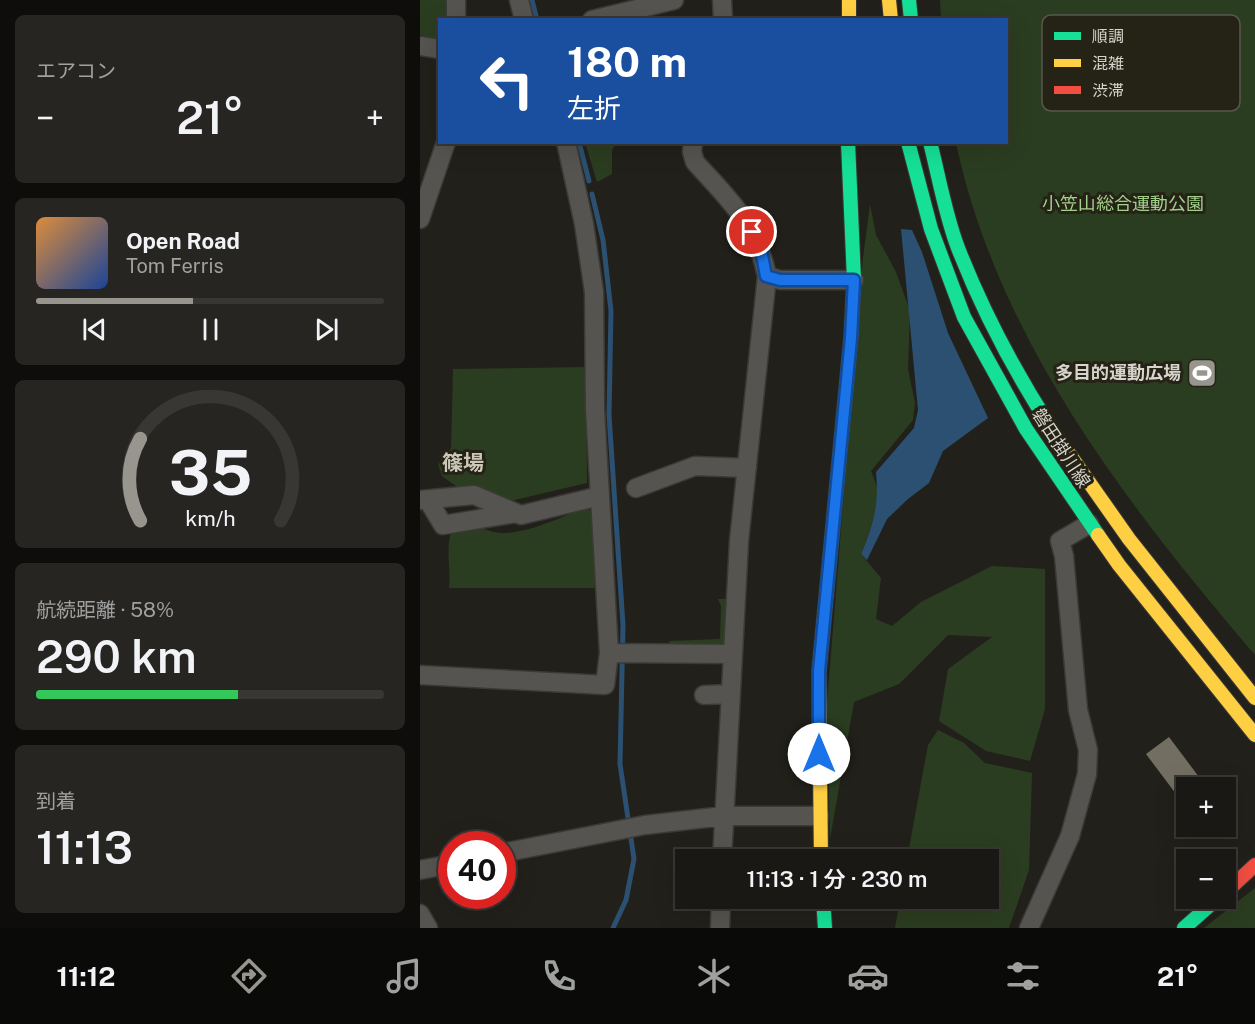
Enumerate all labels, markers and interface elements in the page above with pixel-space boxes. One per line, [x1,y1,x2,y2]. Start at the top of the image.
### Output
legend [1042,15,1240,111]
text: 順調 [1092,27,1124,46]
text: 180 m [567,37,687,86]
icon: left [468,42,546,120]
text: 混雑 [1092,54,1124,73]
text: エアコン [36,59,116,83]
text: 渋滞 [1092,81,1124,100]
text: 21° [176,91,244,144]
text: 左折 [567,92,621,124]
text: − [36,99,54,137]
text: + [366,99,384,137]
park label: 小笠山総合運動公園 [1042,193,1204,214]
pin [726,206,777,257]
icon: arrive [735,215,768,248]
text: Open Road [126,228,240,254]
text: Tom Ferris [126,254,224,278]
icon: previous [78,313,111,346]
icon: pause [194,313,227,346]
icon: next [310,313,343,346]
sports icon: 多目的運動広場 [1186,357,1218,389]
place label: 多目的運動広場 [1055,362,1181,383]
street label: 磐田掛川線 [1028,404,1095,491]
text: 35 [168,436,252,509]
district label: 篠場 [442,450,484,475]
text: km/h [185,506,235,531]
text: 航続距離 · 58% [36,598,174,622]
text: 290 km [36,630,197,683]
position arrow [787,722,851,786]
map controls [1176,777,1236,909]
button: + [1176,777,1236,837]
text: 到着 [36,789,76,813]
text: 11:13 [36,821,133,874]
speed limit sign: 40 [438,831,516,909]
button: − [1176,849,1236,909]
text: 11:13 · 1 分 · 230 m [746,866,928,892]
icon: directions [228,955,270,997]
icon: music [383,955,425,997]
icon: phone [538,955,580,997]
icon: climate [693,955,735,997]
icon: car [847,955,889,997]
icon: filters [1002,955,1044,997]
text: 11:12 [56,960,115,992]
text: 21° [1157,960,1199,992]

